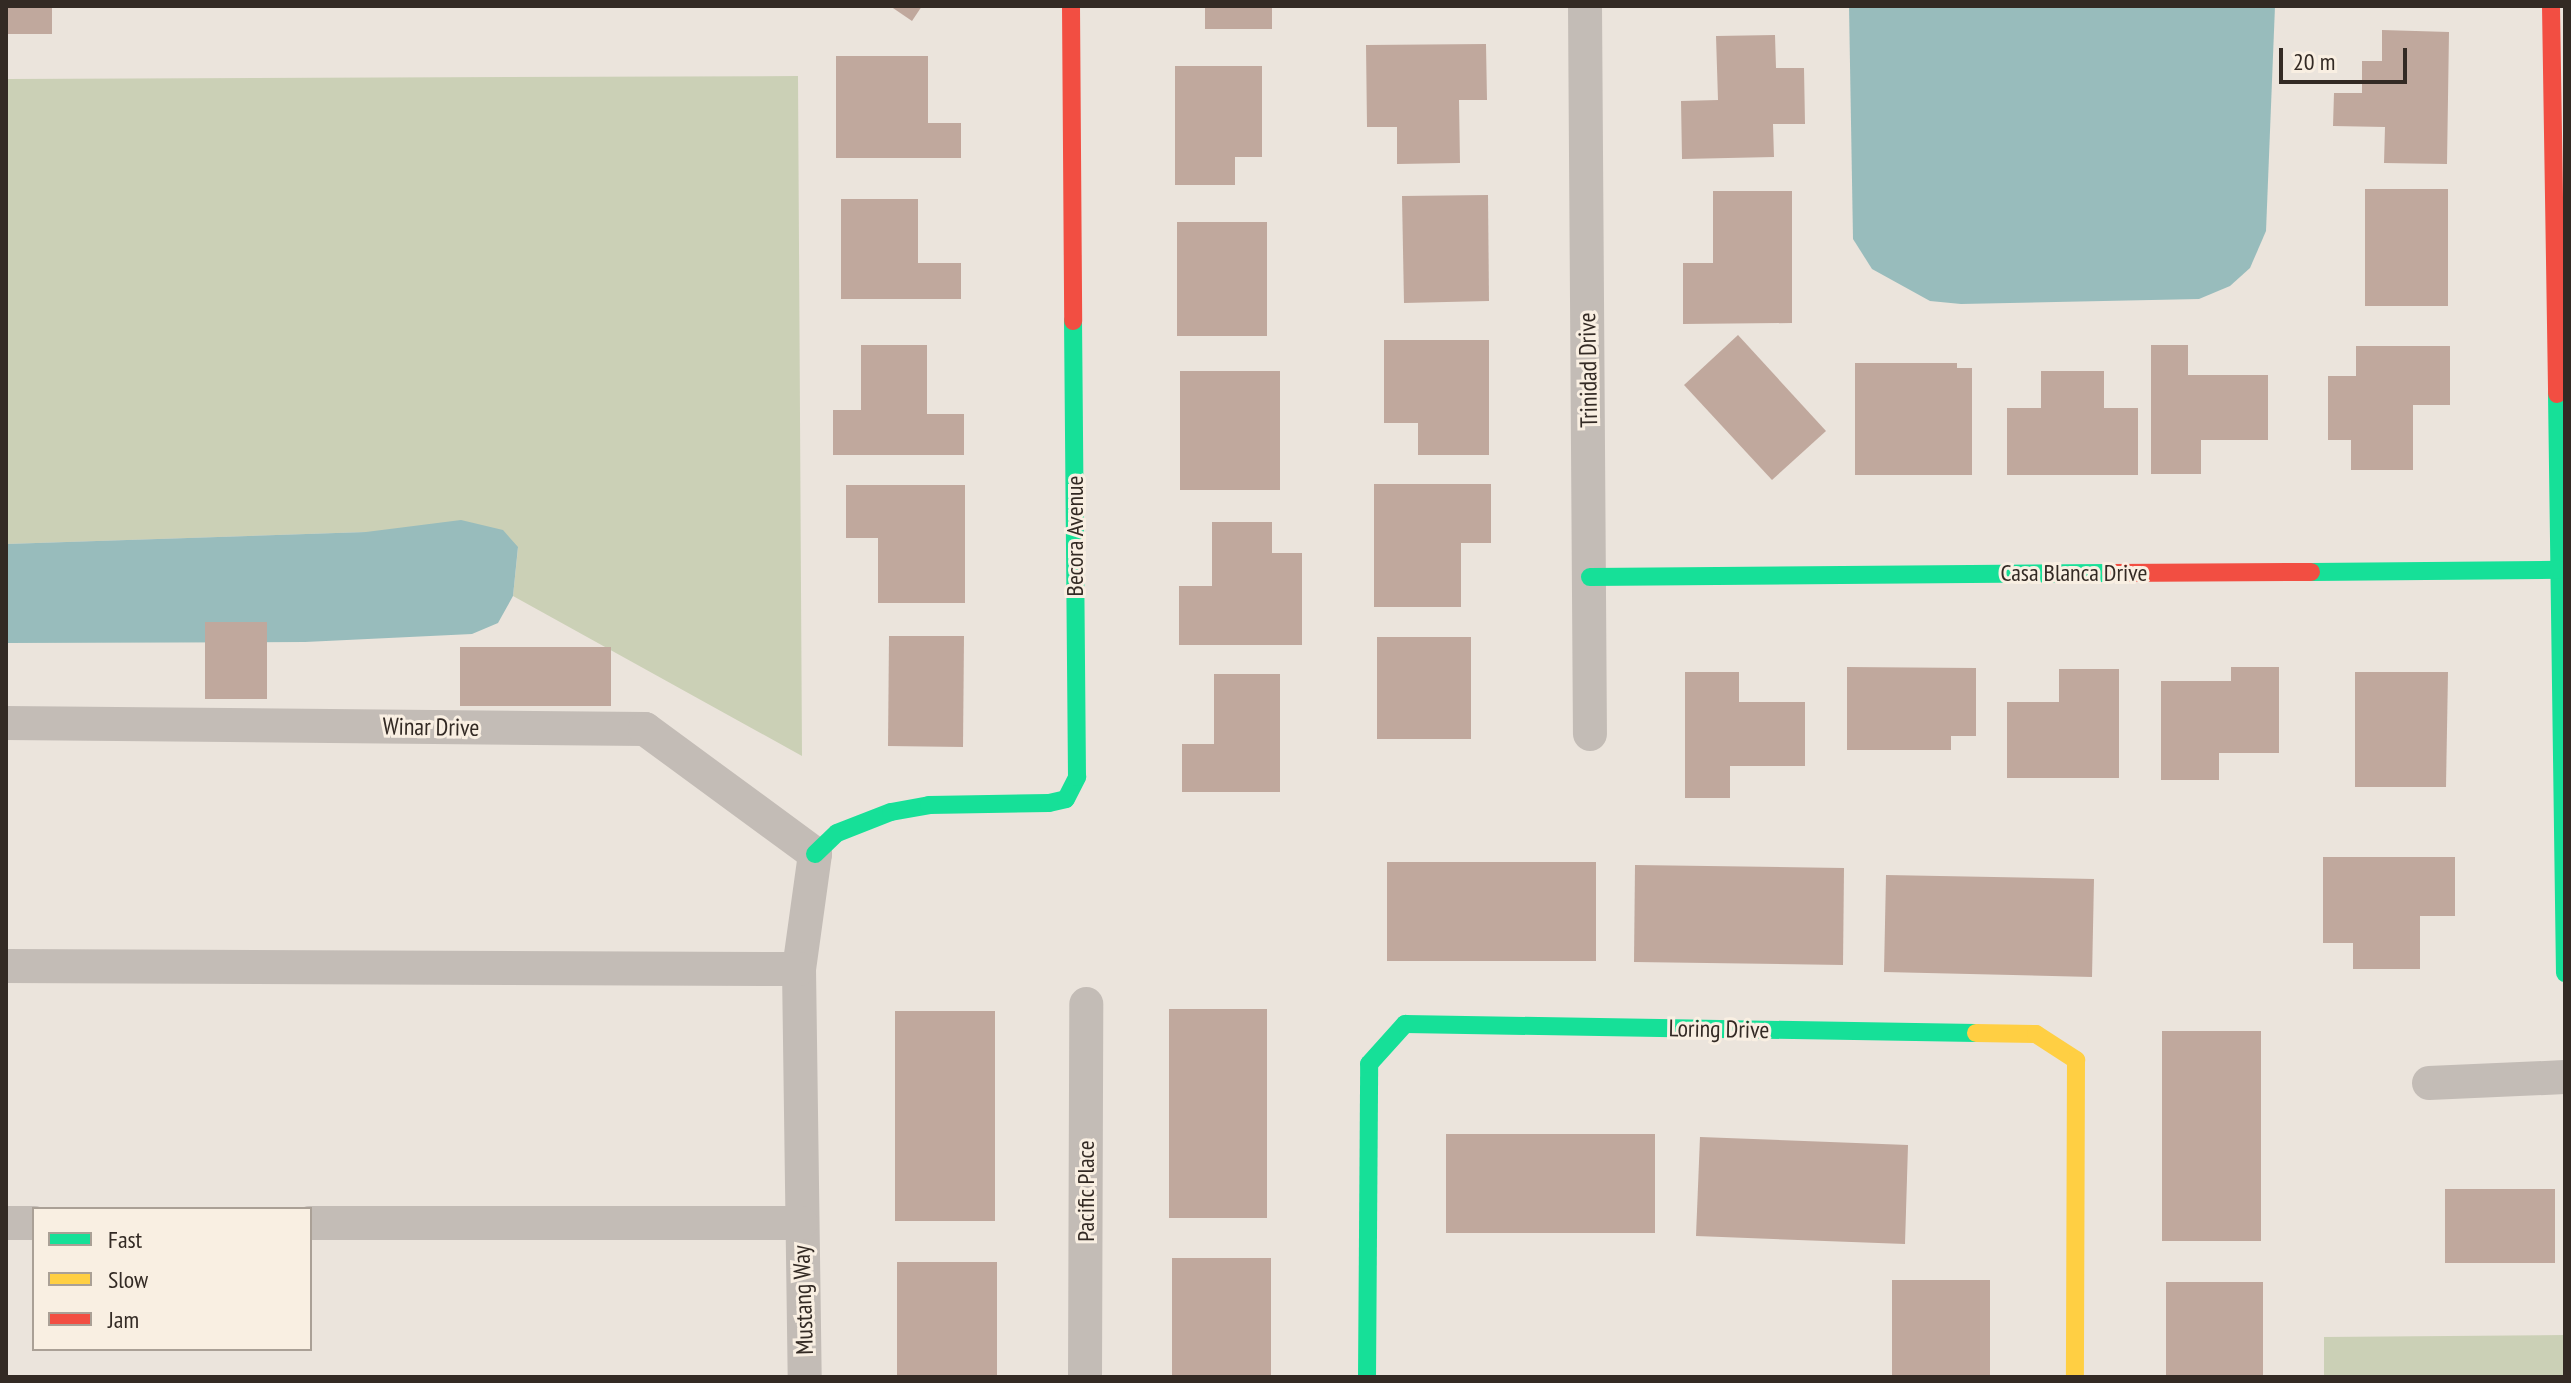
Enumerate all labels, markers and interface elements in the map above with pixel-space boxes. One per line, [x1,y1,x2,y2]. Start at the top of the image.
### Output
scale bar [2283,32,2411,82]
text: 20 m [2293,46,2335,77]
street label: Trinidad Drive [1573,312,1603,428]
street label: Becora Avenue [1061,475,1089,597]
street label: Casa Blanca Drive [2001,559,2147,587]
street label: Winar Drive [382,712,480,742]
street label: Loring Drive [1668,1014,1770,1044]
street label: Pacific Place [1072,1140,1100,1242]
legend [32,1207,312,1351]
text: Fast [108,1224,142,1255]
street label: Mustang Way [787,1245,819,1355]
text: Slow [108,1264,148,1295]
text: Jam [108,1304,139,1335]

